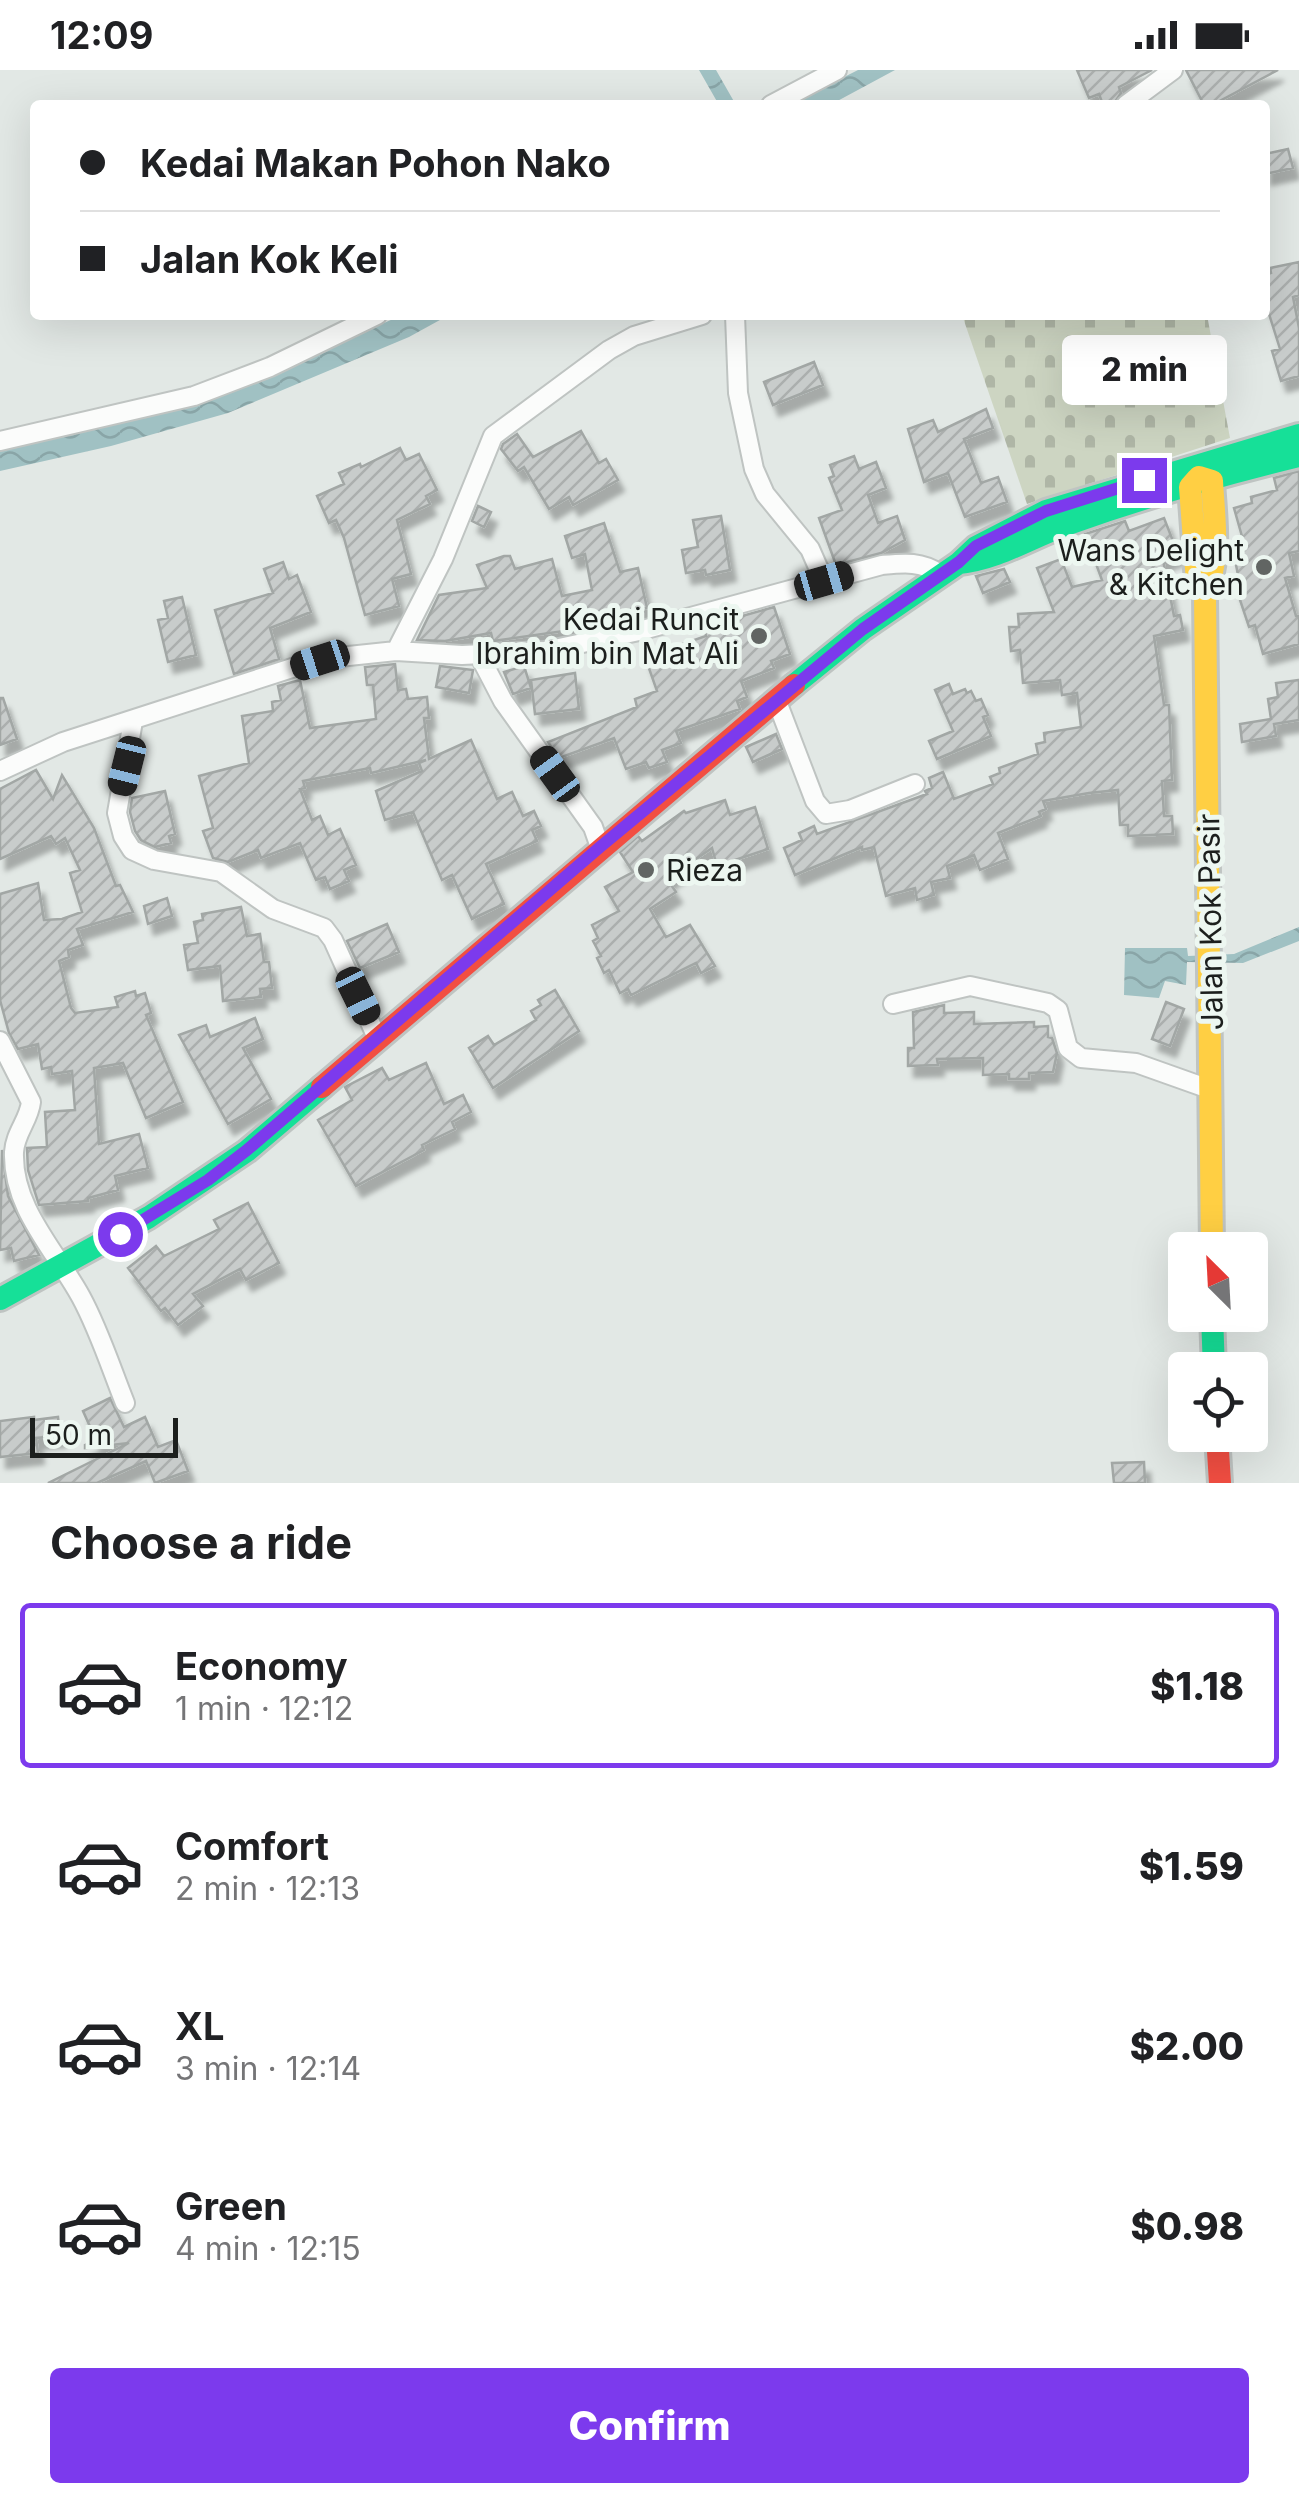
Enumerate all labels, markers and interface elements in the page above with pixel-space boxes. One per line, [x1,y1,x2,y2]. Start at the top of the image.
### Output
text: 12:09 [50,12,153,58]
text: Kedai Makan Pohon Nako [140,140,611,186]
text: Jalan Kok Keli [140,236,399,282]
callout: 2 min [1062,335,1226,405]
text: 2 min [1101,350,1188,389]
route end [1122,458,1167,503]
place label: Wans Delight & Kitchen [1057,532,1244,602]
marker: Wans Delight & Kitchen [1253,556,1275,578]
car [791,558,857,604]
place label: Kedai Runcit Ibrahim bin Mat Ali [475,601,739,671]
marker: Kedai Runcit Ibrahim bin Mat Ali [748,625,770,647]
car [287,636,353,684]
car [105,733,149,799]
car [525,741,585,807]
street label: Jalan Kok Pasir [1190,813,1230,1031]
place label: Rieza [666,852,743,888]
marker: Rieza [635,859,657,881]
car [331,962,385,1030]
route start [98,1212,143,1257]
north arrow [1168,1232,1268,1332]
map controls [1168,1232,1268,1452]
button: locate [1168,1352,1268,1452]
scale bar [30,1413,178,1458]
text: 50 m [45,1418,112,1452]
text: Choose a ride [50,1515,352,1570]
icon: car [55,1641,145,1731]
text: Economy [175,1643,348,1689]
text: $1.18 [1150,1663,1244,1709]
text: 1 min · 12:12 [175,1689,353,1728]
icon: car [55,1821,145,1911]
text: Comfort [175,1823,329,1869]
text: $1.59 [1139,1843,1244,1889]
text: 2 min · 12:13 [175,1869,360,1908]
icon: car [55,2001,145,2091]
text: XL [175,2003,225,2049]
text: $2.00 [1130,2023,1244,2069]
text: 3 min · 12:14 [175,2049,361,2088]
icon: car [55,2181,145,2271]
text: Green [175,2183,287,2229]
text: $0.98 [1131,2203,1244,2249]
text: 4 min · 12:15 [175,2229,361,2268]
button: Confirm [50,2368,1249,2483]

